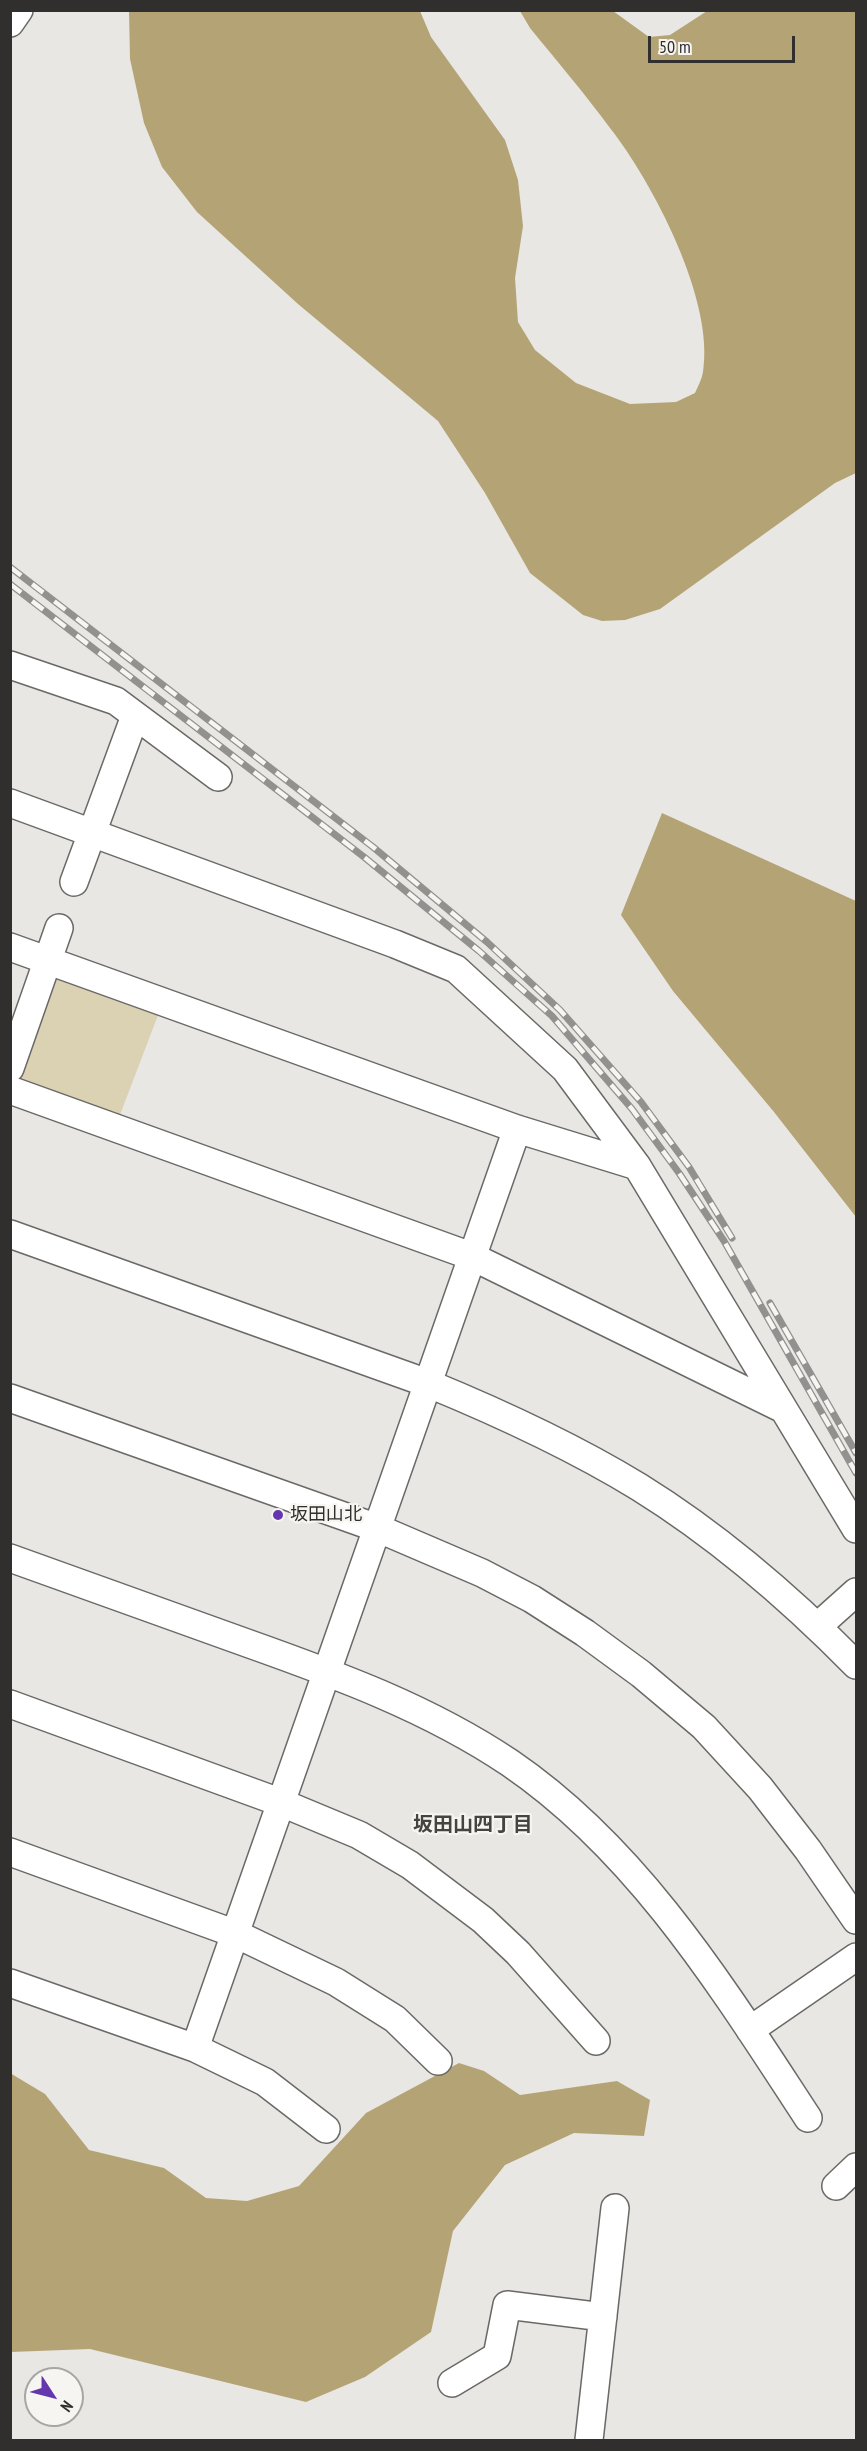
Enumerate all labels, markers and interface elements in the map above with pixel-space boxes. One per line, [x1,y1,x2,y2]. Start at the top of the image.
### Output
scale bar [651,24,798,62]
text: 50 m [659,35,691,58]
place label: 坂田山北 [290,1504,362,1526]
marker: 坂田山北 [271,1508,285,1522]
district label: 坂田山四丁目 [413,1813,533,1837]
north arrow [24,2367,84,2427]
text: N [56,2397,78,2416]

